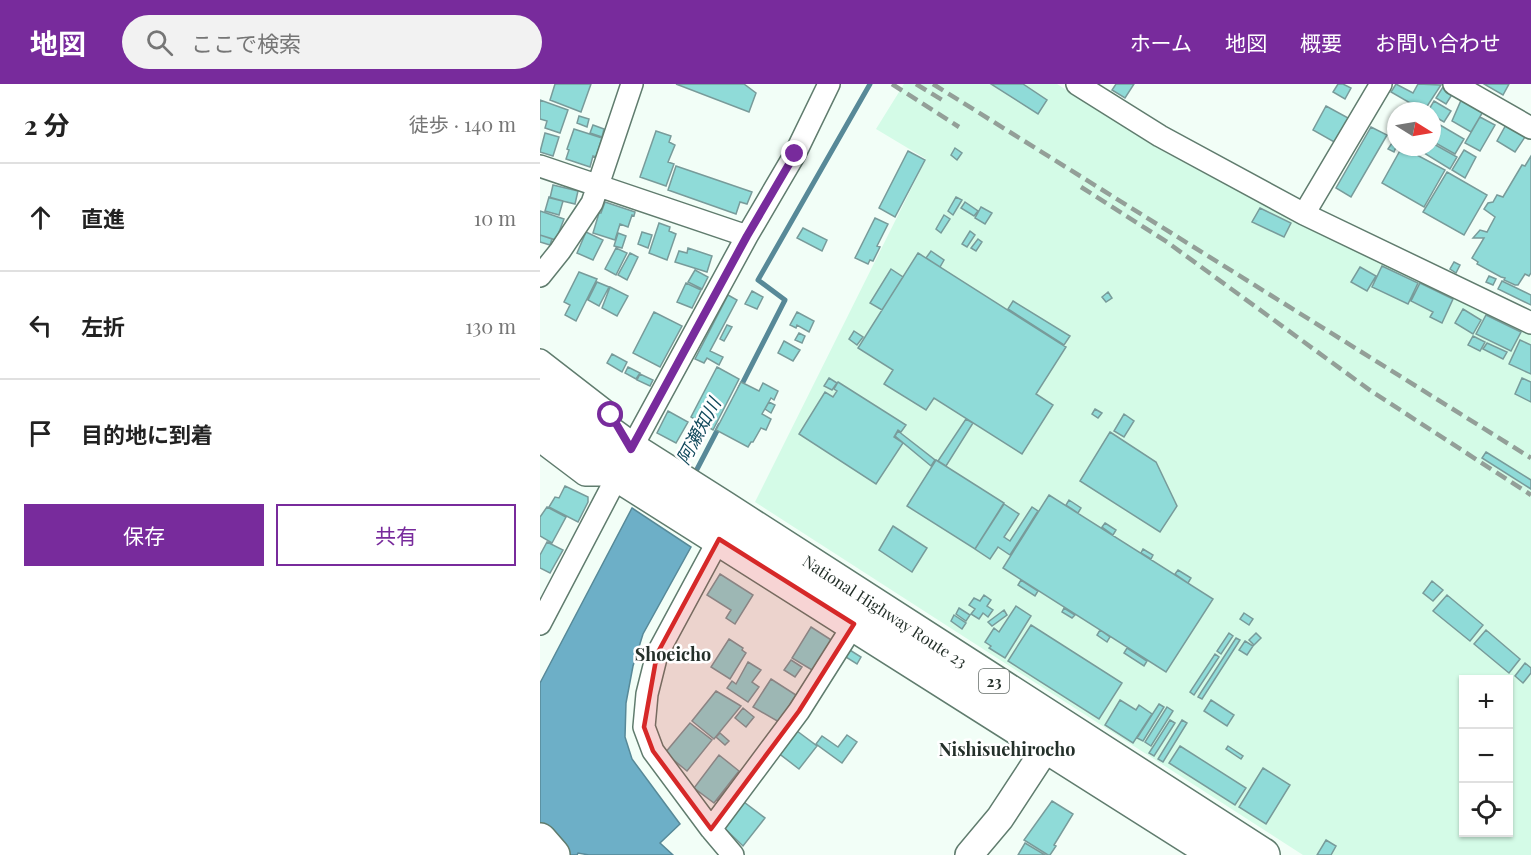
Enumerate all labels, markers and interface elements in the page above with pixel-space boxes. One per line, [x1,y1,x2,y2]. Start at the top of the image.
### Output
search box [122,15,542,69]
text: 地図 [30,24,86,61]
icon: search [143,26,176,59]
text: ここで検索 [191,28,301,58]
text: ホーム [1130,28,1192,56]
text: 地図 [1225,28,1267,56]
text: 概要 [1300,28,1342,56]
text: お問い合わせ [1375,28,1501,56]
north arrow [1387,102,1441,156]
text: 2 分 [24,107,69,142]
text: 徒歩 · 140 m [409,110,516,137]
route end [781,140,807,166]
icon: ahead [24,201,57,234]
text: 直進 [81,203,125,233]
text: 10 m [474,204,516,231]
icon: left [24,309,57,342]
text: 左折 [81,311,125,341]
text: 130 m [465,312,516,339]
water label: 阿瀬知川 [671,392,726,468]
route start [597,401,623,427]
icon: arrive [24,417,57,450]
text: 目的地に到着 [81,419,213,449]
button: 保存 [24,504,264,566]
button: 共有 [276,504,516,566]
street label: National Highway Route 23 [799,550,971,672]
district label: Shoeicho [635,642,711,666]
road number: 23 [979,669,1009,693]
map controls [1459,675,1513,837]
button: + [1459,675,1513,729]
button: − [1459,729,1513,783]
district label: Nishisuehirocho [939,737,1075,761]
button: locate [1459,783,1513,837]

